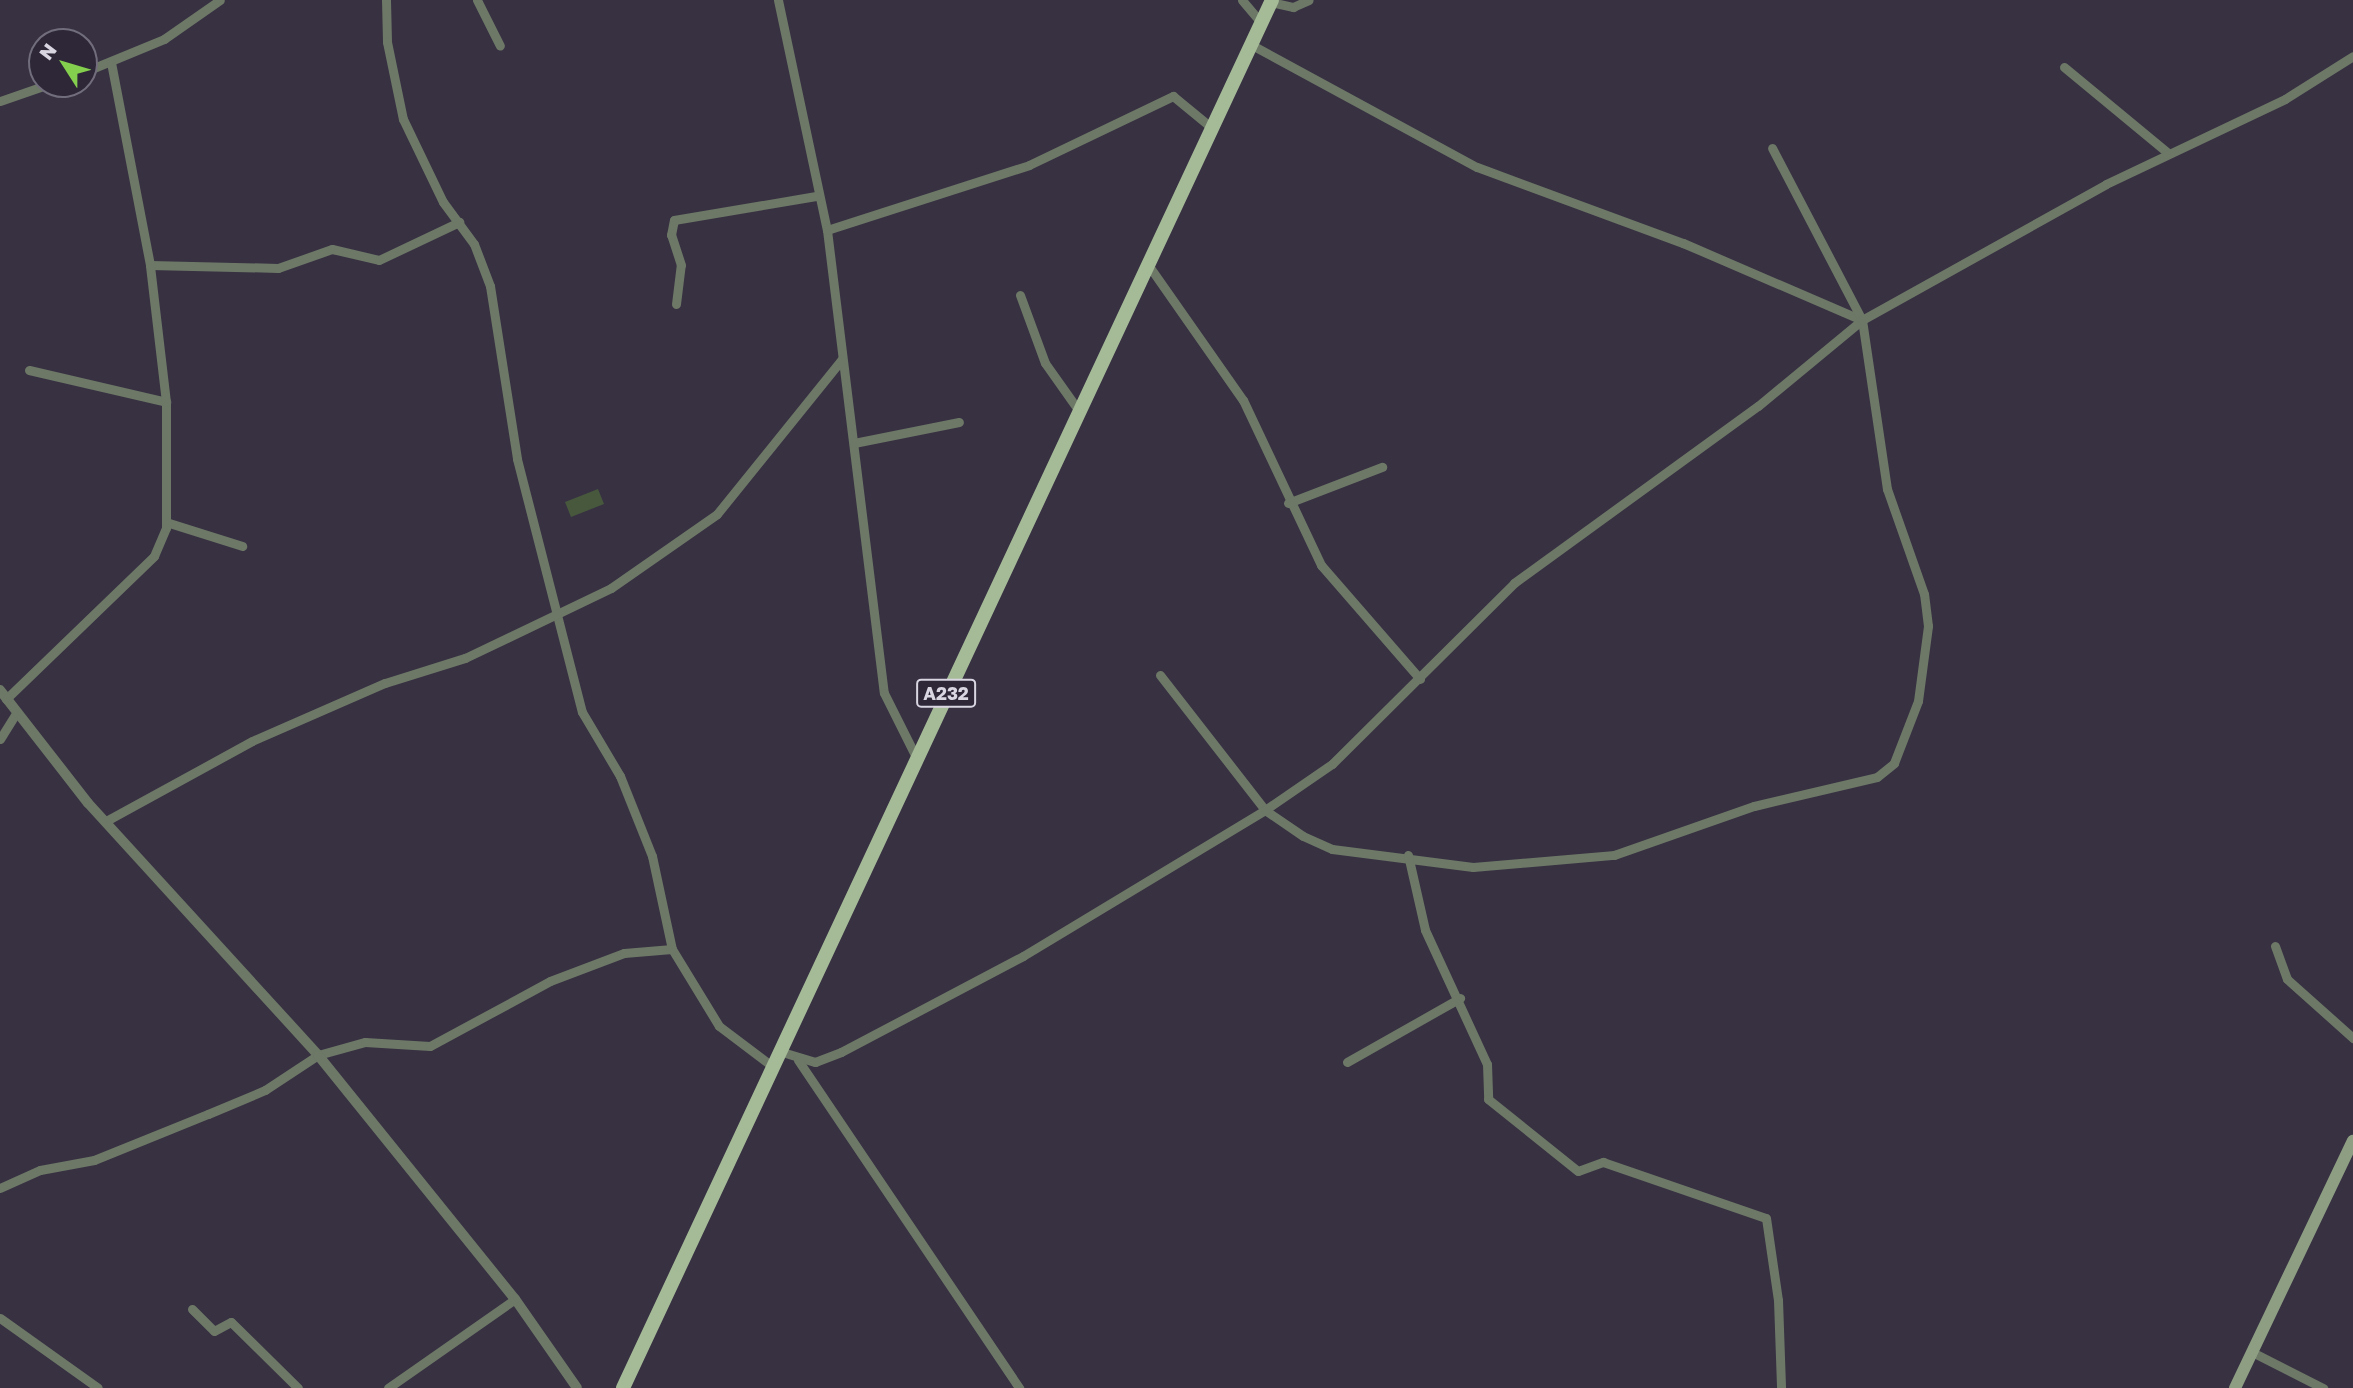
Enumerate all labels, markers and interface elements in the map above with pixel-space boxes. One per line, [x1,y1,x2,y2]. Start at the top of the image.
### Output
north arrow [28,28,98,98]
text: N [34,39,61,64]
road number: A232 [914,678,978,708]

